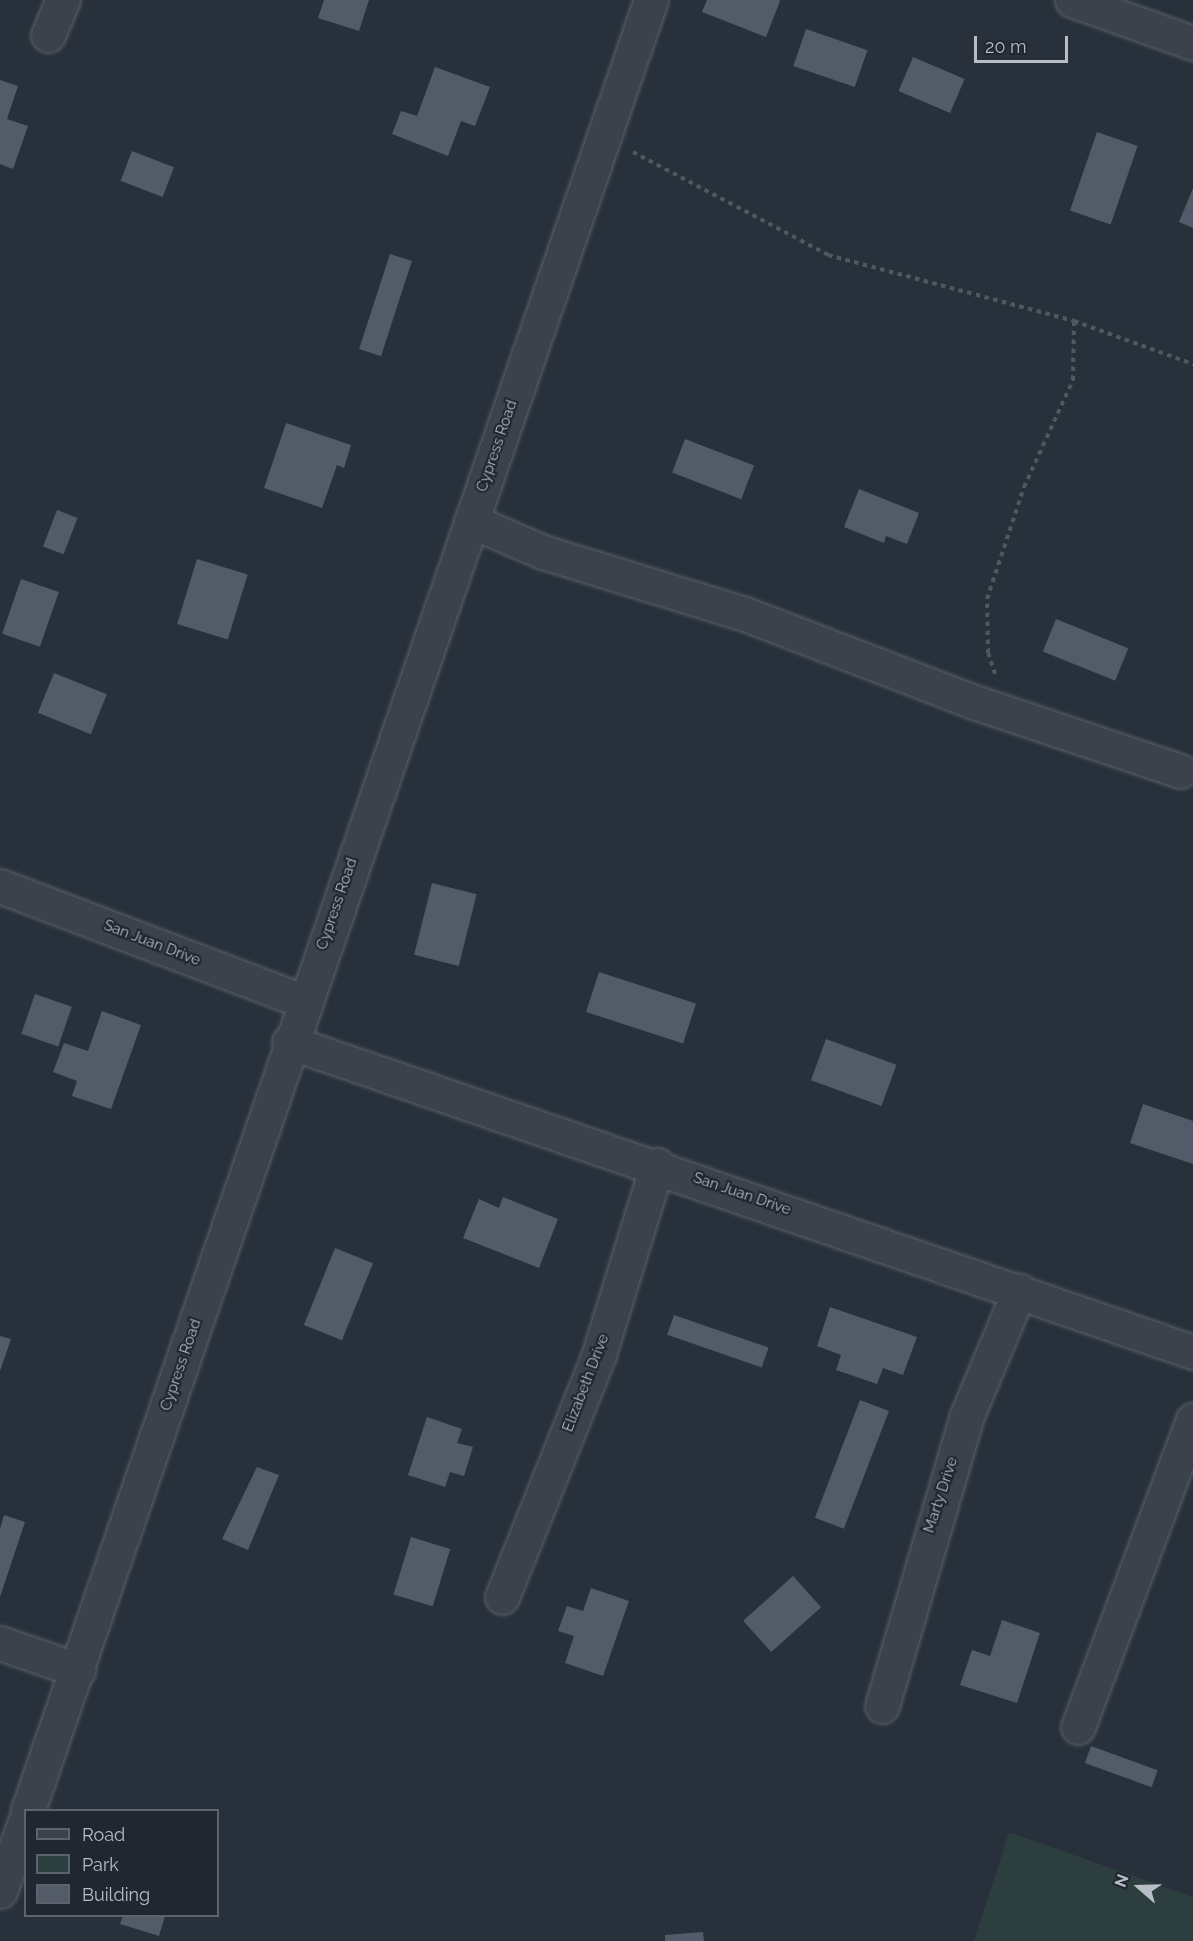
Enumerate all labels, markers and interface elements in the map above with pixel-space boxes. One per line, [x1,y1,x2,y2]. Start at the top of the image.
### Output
scale bar [977,24,1072,62]
text: 20 m [985,36,1027,57]
street label: Cypress Road [473,398,521,494]
street label: Cypress Road [313,856,361,952]
street label: San Juan Drive [101,916,203,970]
street label: San Juan Drive [691,1169,793,1219]
street label: Cypress Road [157,1317,205,1413]
street label: Elizabeth Drive [559,1332,613,1434]
street label: Marty Drive [920,1455,962,1535]
legend [24,1809,219,1917]
text: Road [82,1824,125,1845]
text: Park [82,1854,119,1875]
north arrow [1109,1857,1169,1917]
text: N [1111,1872,1133,1890]
text: Building [82,1884,150,1905]

